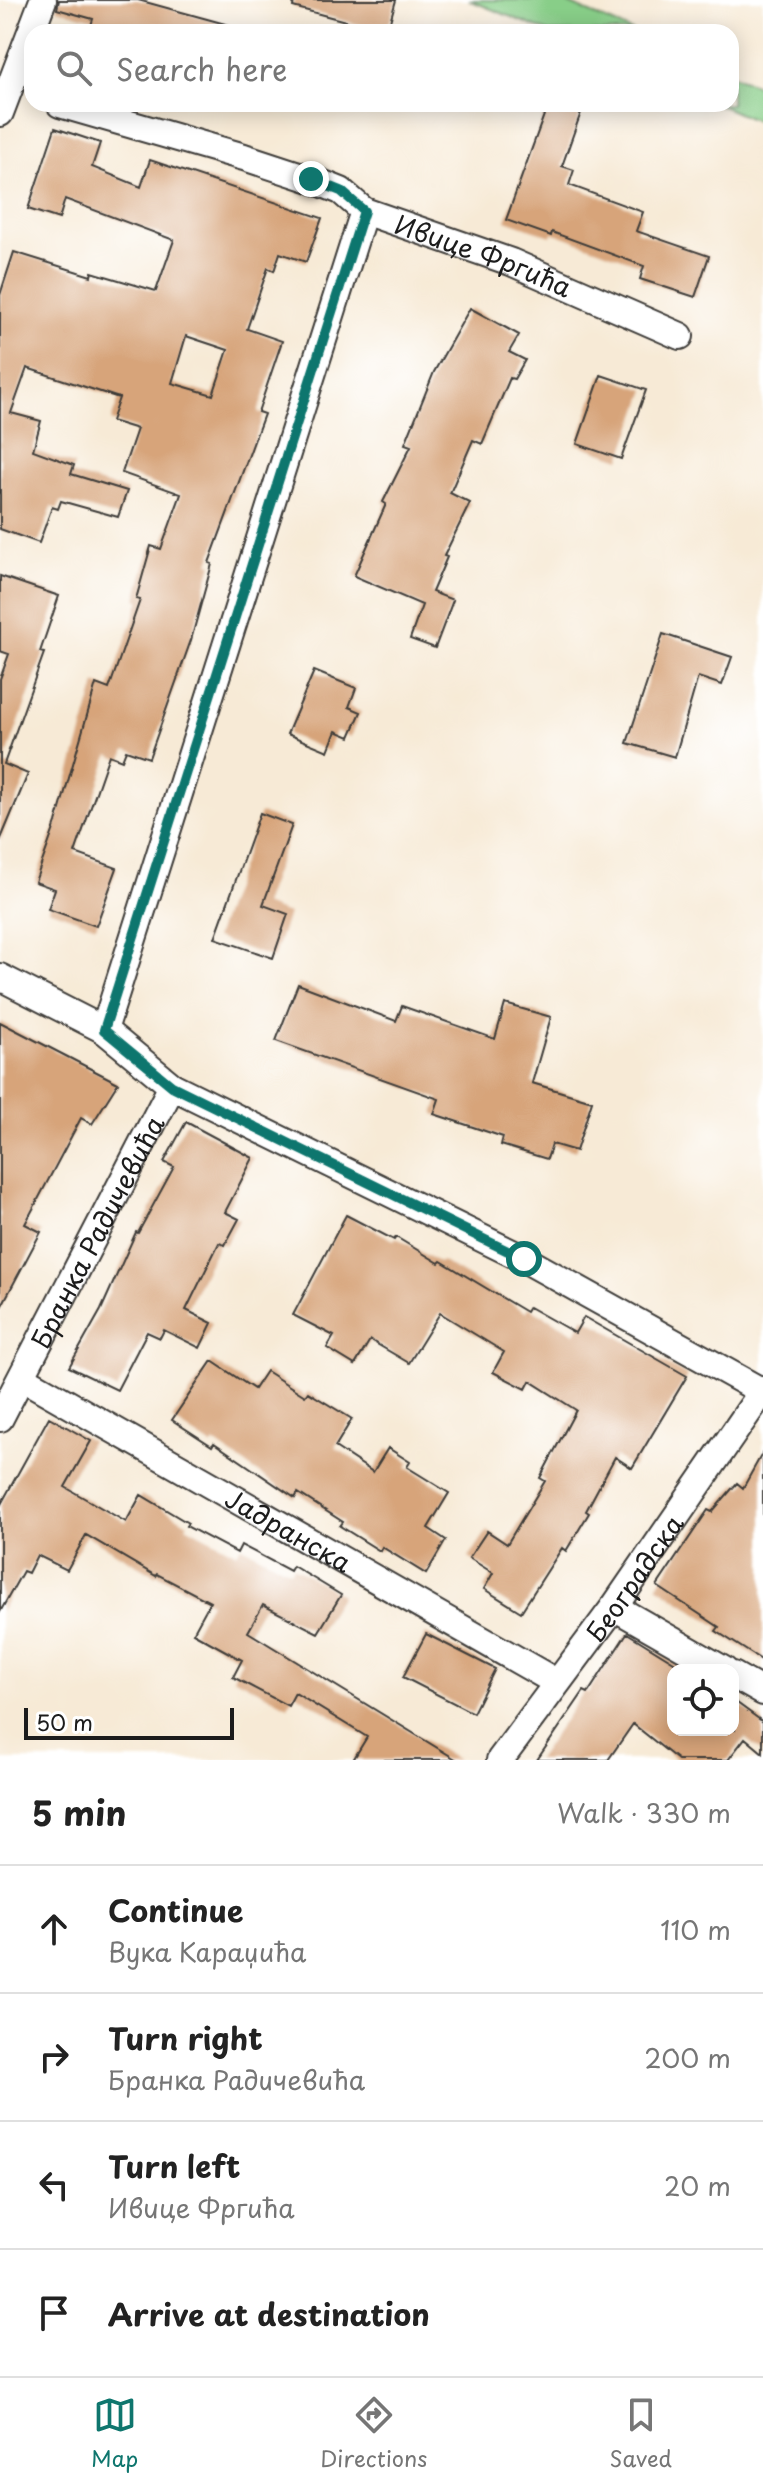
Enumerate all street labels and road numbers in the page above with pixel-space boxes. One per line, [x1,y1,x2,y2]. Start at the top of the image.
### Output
street label: Ивице Фргића [390,204,579,306]
street label: Бранка Радичевића [20,1108,173,1355]
street label: Јадранска [219,1478,360,1582]
street label: Београдска [575,1506,692,1650]

